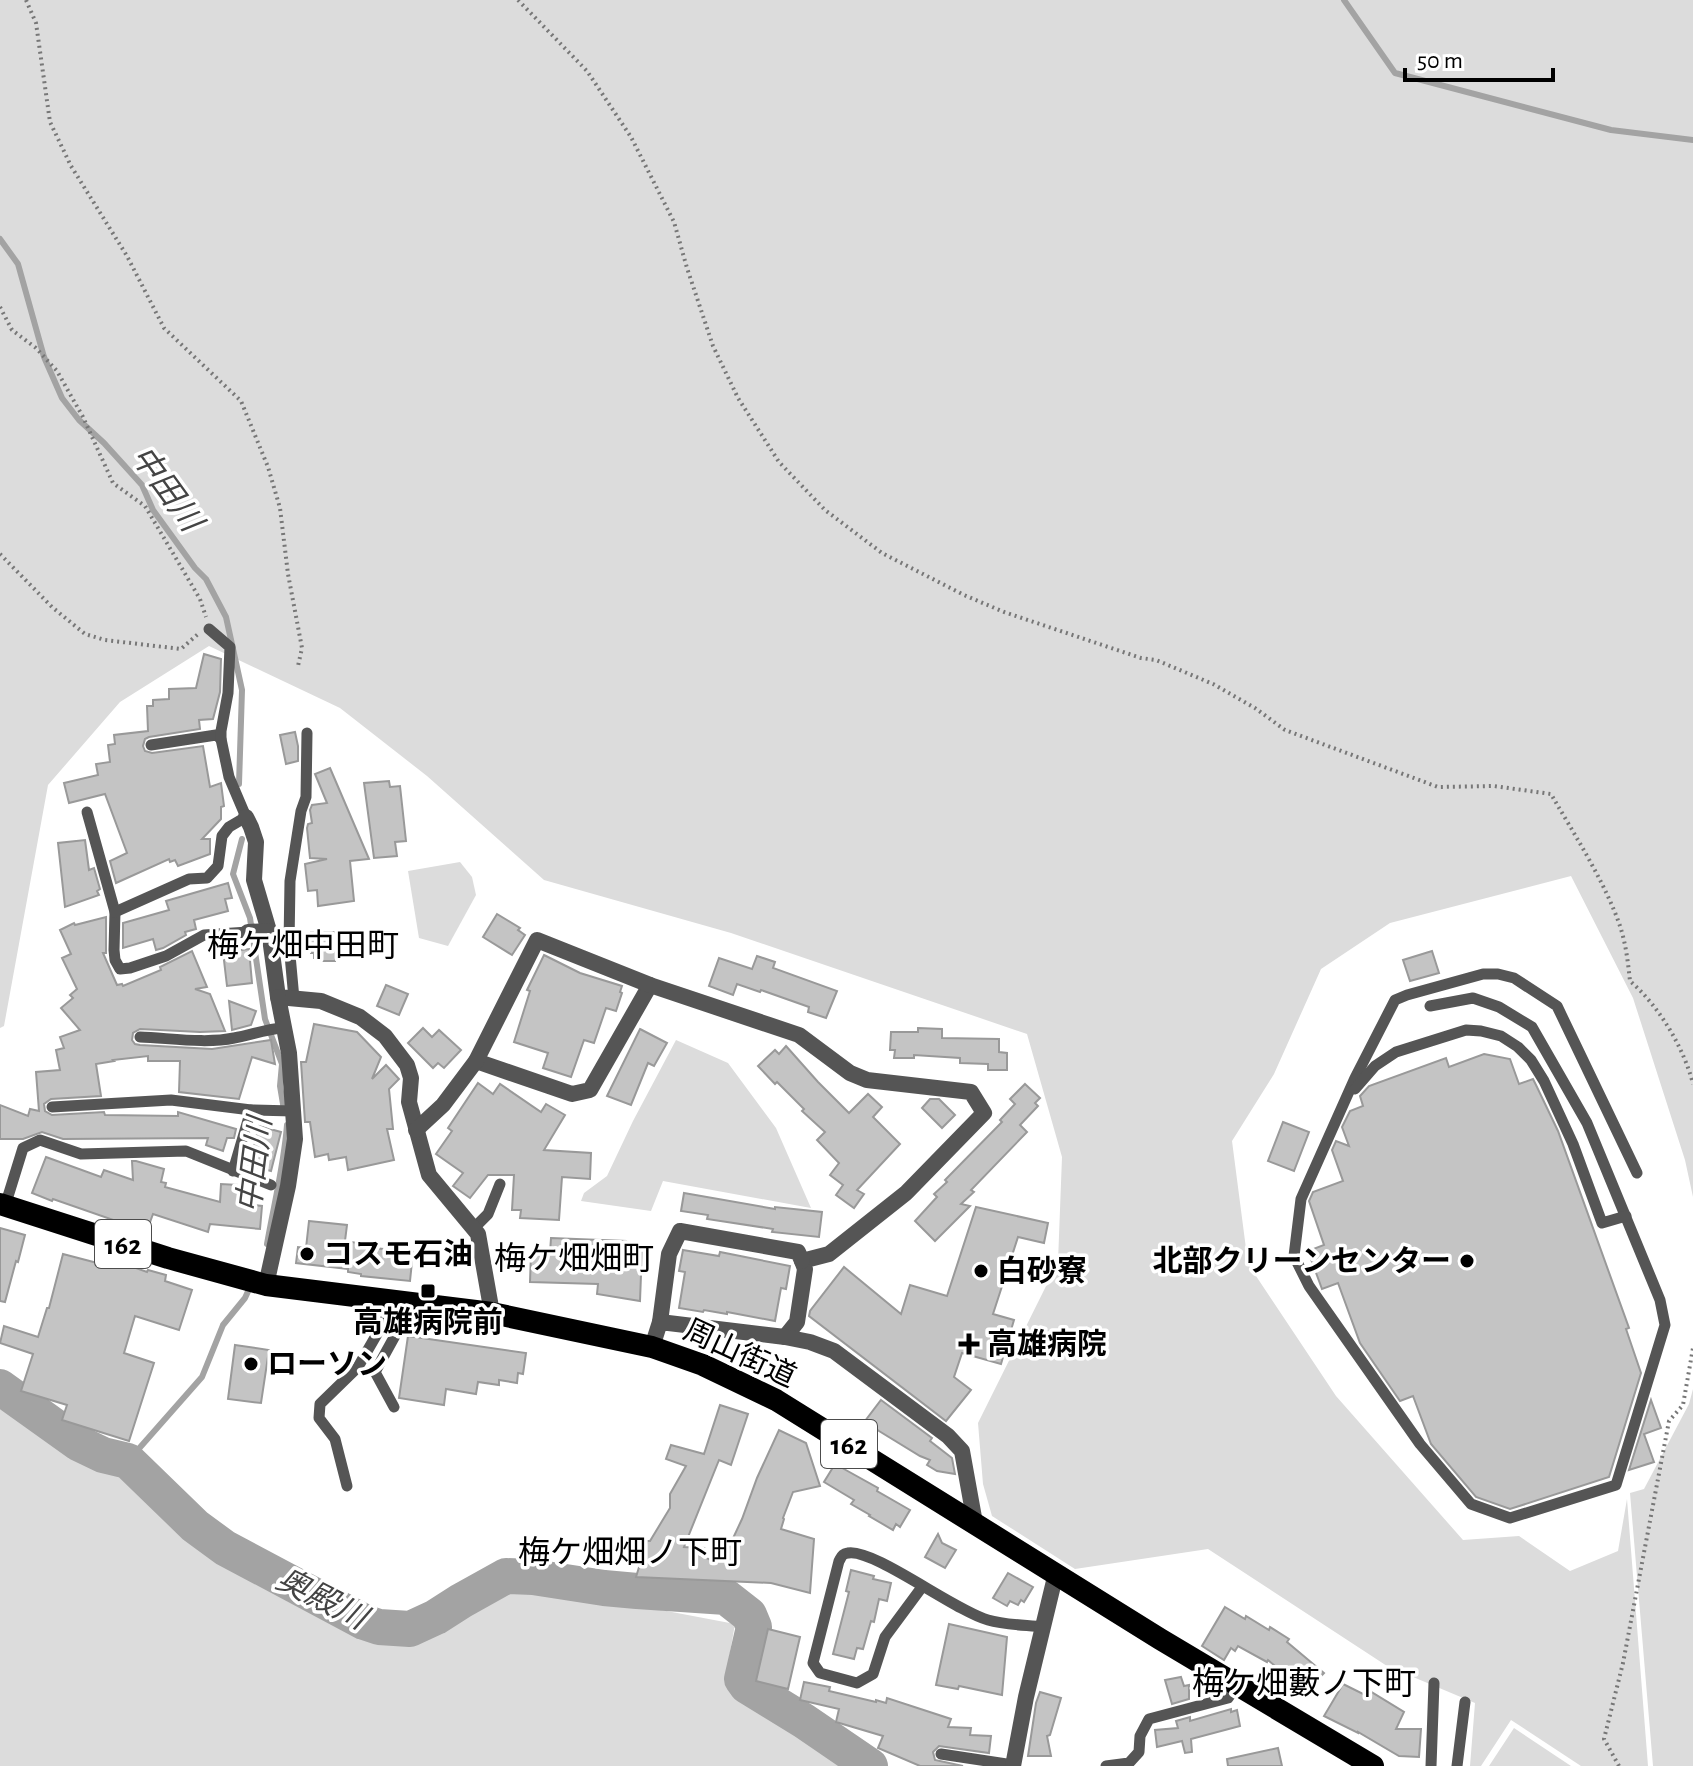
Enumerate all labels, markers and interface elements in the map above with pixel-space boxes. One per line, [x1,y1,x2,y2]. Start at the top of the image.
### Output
scale bar [1405,32,1553,82]
text: 50 m [1417,49,1463,73]
water label: 中田川 [125,440,210,539]
district label: 梅ケ畑中田町 [207,929,399,962]
water label: 中田川 [232,1112,277,1215]
road number: 162 [95,1220,151,1268]
place label: コスモ石油 [323,1238,473,1270]
district label: 梅ケ畑畑町 [494,1242,654,1275]
marker: コスモ石油 [298,1245,316,1263]
place label: 北部クリーンセンター [1153,1245,1451,1277]
marker: 北部クリーンセンター [1458,1252,1476,1270]
place label: 白砂寮 [997,1255,1087,1287]
marker: 白砂寮 [972,1262,990,1280]
marker: 高雄病院前 [419,1282,437,1300]
place label: 高雄病院前 [353,1306,503,1338]
street label: 周山街道 [679,1314,801,1393]
place label: 高雄病院 [987,1328,1107,1360]
marker: 高雄病院 [958,1333,980,1355]
place label: ローソン [267,1350,387,1380]
marker: ローソン [242,1355,260,1373]
road number: 162 [821,1420,877,1468]
district label: 梅ケ畑畑ノ下町 [518,1536,742,1569]
water label: 奥殿川 [272,1562,375,1636]
district label: 梅ケ畑藪ノ下町 [1192,1667,1416,1700]

